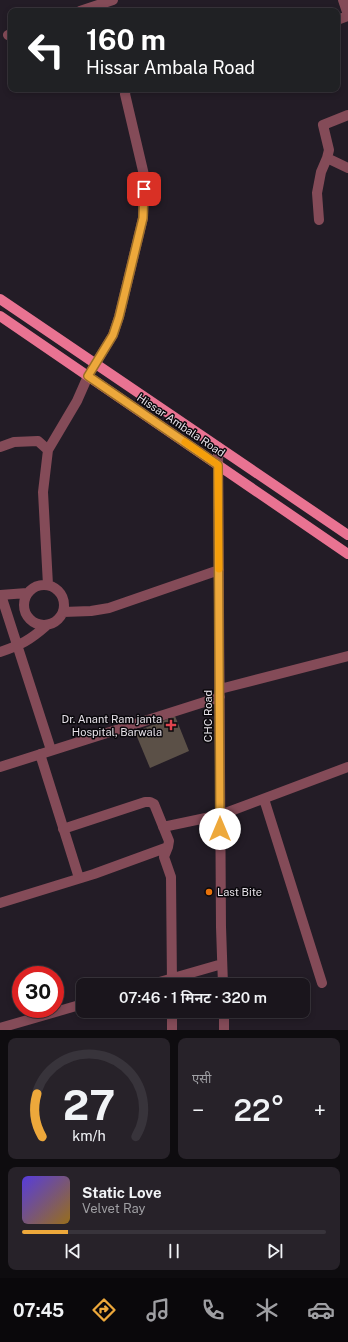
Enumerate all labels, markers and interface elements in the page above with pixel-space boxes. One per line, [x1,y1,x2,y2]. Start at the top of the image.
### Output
text: 160 m [86,23,166,56]
icon: left [20,24,72,76]
text: Hissar Ambala Road [86,57,255,78]
pin [127,172,161,206]
icon: arrive [133,178,155,200]
street label: Hissar Ambala Road [135,391,227,459]
street label: CHC Road [202,690,214,742]
place label: Dr. Anant Ram janta Hospital, Barwala [62,713,162,738]
marker: Dr. Anant Ram janta Hospital, Barwala [165,719,177,731]
position arrow [199,808,241,850]
place label: Last Bite [217,886,262,898]
marker: Last Bite [204,887,214,897]
speed limit sign: 30 [12,966,64,1018]
text: 07:46 · 1 मिनट · 320 m [119,989,267,1006]
text: एसी [192,1071,211,1086]
text: 27 [63,1079,115,1128]
text: 22° [233,1092,285,1128]
text: − [192,1097,204,1123]
text: + [314,1097,326,1123]
text: km/h [72,1126,106,1143]
text: Static Love [82,1184,162,1201]
text: Velvet Ray [82,1201,146,1216]
icon: previous [62,1240,84,1262]
icon: pause [163,1240,185,1262]
icon: next [264,1240,286,1262]
icon: directions [90,1296,118,1324]
icon: music [144,1296,172,1324]
icon: phone [199,1296,227,1324]
icon: climate [253,1296,281,1324]
icon: car [307,1296,335,1324]
text: 07:45 [13,1300,64,1321]

